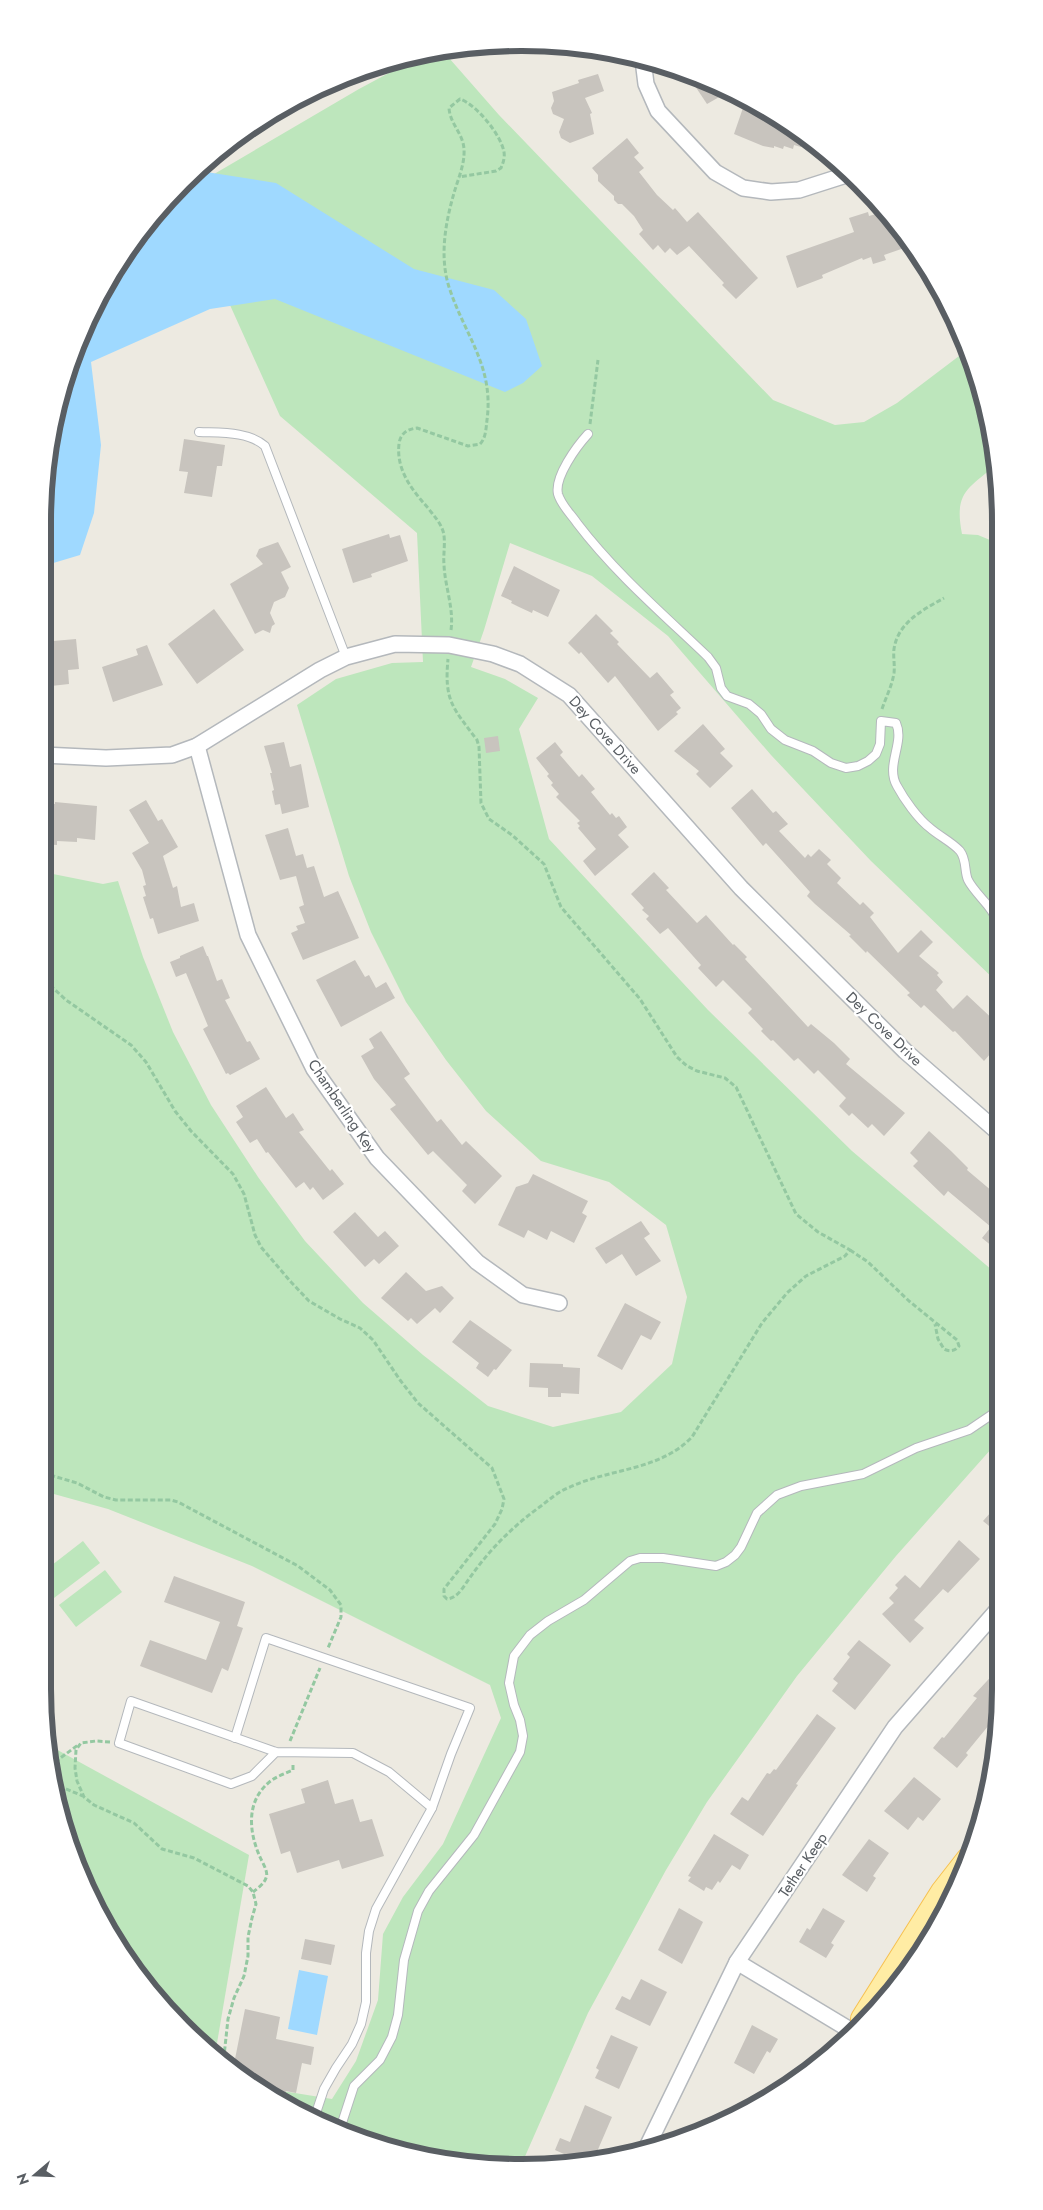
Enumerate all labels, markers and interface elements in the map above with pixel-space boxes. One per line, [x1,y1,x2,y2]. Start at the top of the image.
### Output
street label: Dey Cove Drive [564,691,646,779]
street label: Dey Cove Drive [841,987,927,1071]
street label: Chamberling Key [302,1055,382,1158]
street label: Tether Keep [773,1828,833,1902]
north arrow [10,2150,60,2200]
text: N [11,2171,34,2188]

